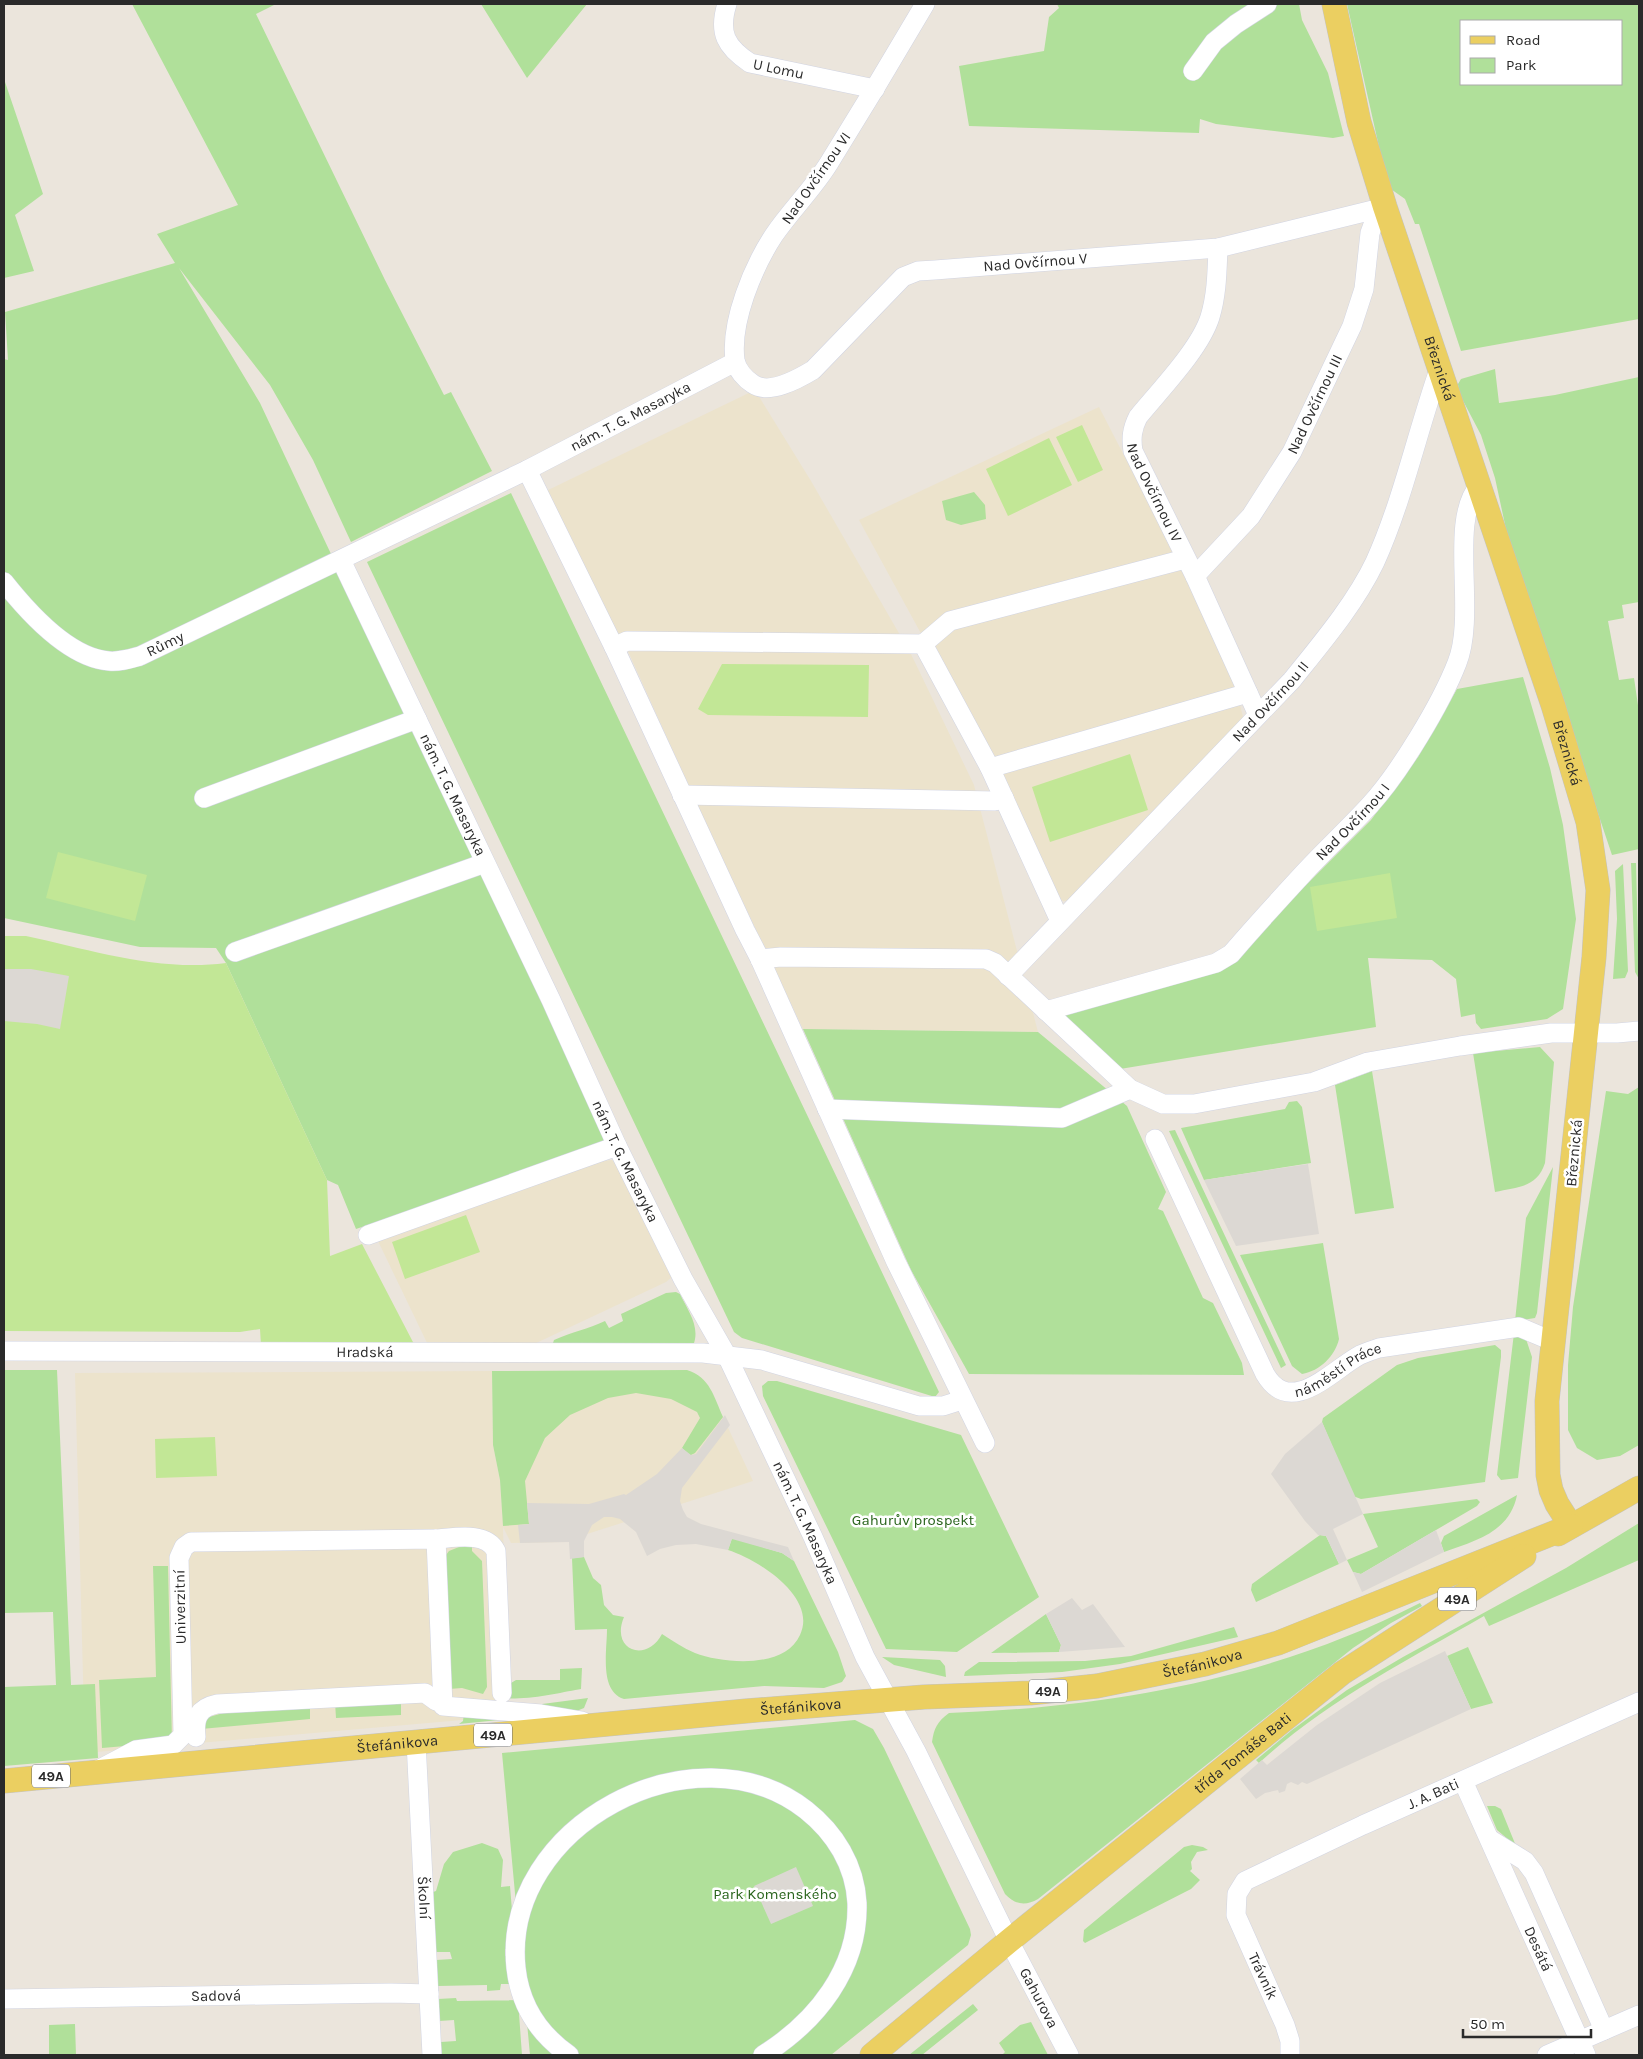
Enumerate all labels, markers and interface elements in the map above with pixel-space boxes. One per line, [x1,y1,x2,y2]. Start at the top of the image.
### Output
legend [1460,20,1623,85]
text: Road [1506,31,1541,49]
street label: U Lomu [751,55,806,83]
text: Park [1506,56,1536,74]
street label: Nad Ovčírnou VI [778,128,854,228]
street label: Nad Ovčírnou V [983,249,1089,275]
street label: Březnická [1420,334,1459,403]
street label: Nad Ovčírnou III [1283,351,1346,457]
street label: nám. T. G. Masaryka [567,378,694,455]
street label: Nad Ovčírnou IV [1123,442,1186,546]
street label: Růmy [143,627,187,661]
street label: Nad Ovčírnou II [1229,658,1313,746]
street label: Březnická [1549,718,1586,788]
street label: nám. T. G. Masaryka [416,730,490,859]
street label: Nad Ovčírnou I [1312,780,1394,864]
street label: nám. T. G. Masaryka [588,1097,662,1225]
street label: Březnická [1562,1119,1586,1187]
street label: náměstí Práce [1292,1339,1384,1401]
street label: Hradská [336,1343,394,1361]
street label: nám. T. G. Masaryka [769,1458,841,1587]
park label: Gahurův prospekt [852,1511,975,1529]
street label: Univerzitní [170,1569,190,1645]
road number: 49A [1438,1588,1476,1610]
street label: Štefánikova [1161,1645,1244,1681]
road number: 49A [1029,1680,1067,1702]
street label: Štefánikova [759,1695,842,1719]
street label: třída Tomáše Bati [1190,1708,1295,1798]
road number: 49A [474,1724,512,1746]
street label: Štefánikova [356,1731,439,1757]
road number: 49A [32,1764,70,1788]
street label: J. A. Bati [1405,1774,1462,1813]
street label: Školní [414,1876,434,1920]
park label: Park Komenského [713,1885,837,1903]
street label: Desátá [1520,1923,1556,1974]
street label: Trávník [1244,1950,1282,2002]
street label: Gahurova [1016,1965,1062,2031]
street label: Sadová [191,1986,241,2005]
scale bar [1463,2006,1590,2038]
text: 50 m [1470,2015,1505,2033]

